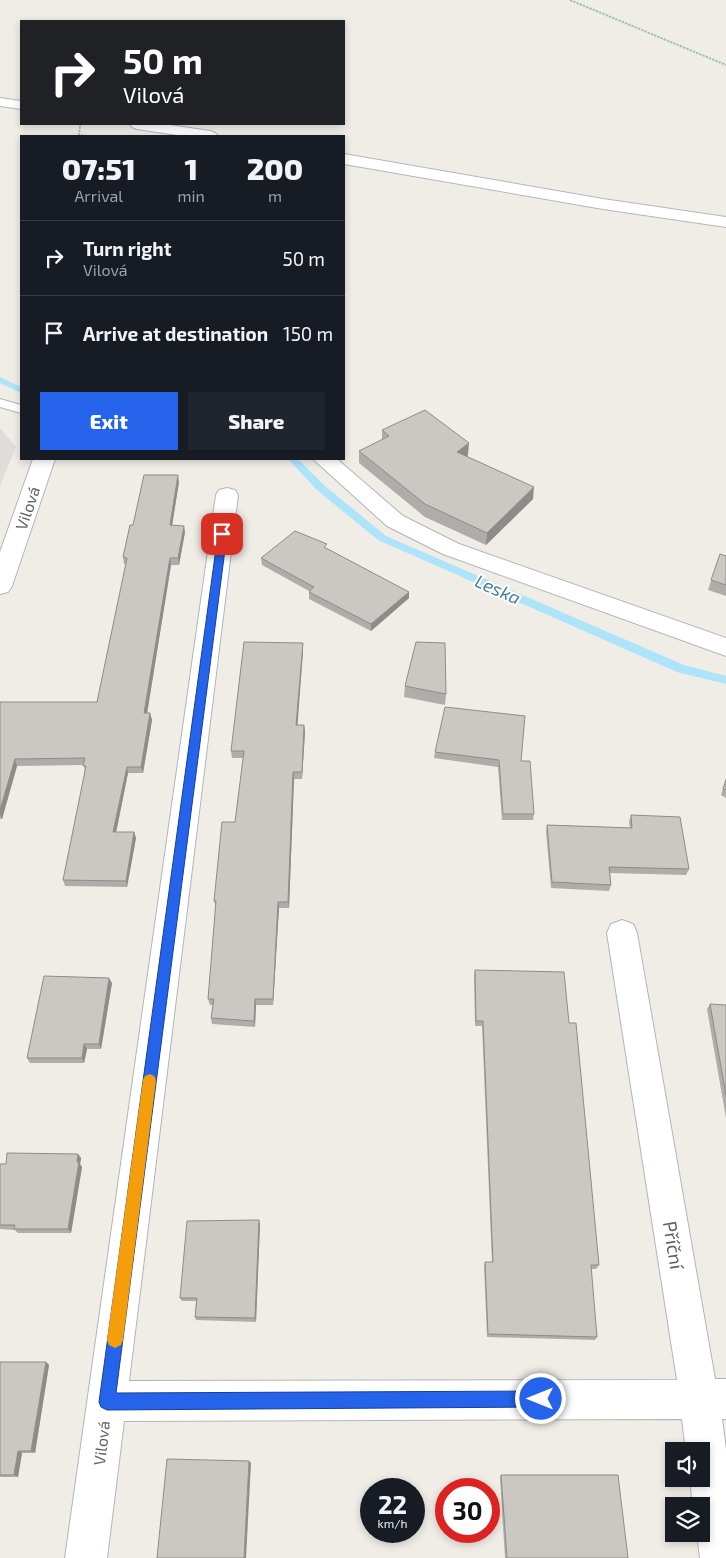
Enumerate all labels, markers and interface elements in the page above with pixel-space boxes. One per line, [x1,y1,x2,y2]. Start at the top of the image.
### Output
text: 50 m [123,39,203,81]
icon: right [40,40,105,105]
text: Vilová [123,81,184,107]
text: 07:51 [62,150,136,186]
text: 1 [184,150,198,186]
text: 200 [247,150,303,186]
text: Arrival [74,186,123,205]
text: min [178,186,205,205]
text: m [268,186,282,205]
text: Turn right [83,237,171,260]
icon: right [40,244,68,272]
text: 50 m [282,247,325,270]
text: Vilová [83,260,128,279]
icon: arrive [40,319,68,347]
text: Arrive at destination [83,322,268,345]
text: 150 m [283,322,333,345]
button: Exit [40,392,178,450]
button: Share [188,392,325,450]
street label: Vilová [11,484,43,532]
pin [201,513,243,555]
icon: arrive [208,520,236,548]
water label: Leska [472,569,524,609]
street label: Příční [659,1219,689,1272]
position arrow [514,1372,566,1424]
street label: Vilová [89,1420,113,1466]
map controls [665,1442,710,1542]
button: sound [665,1442,710,1487]
speed limit sign: 30 [435,1478,500,1543]
text: 22 [378,1489,407,1519]
button: layers [665,1497,710,1542]
text: km/h [378,1516,407,1530]

